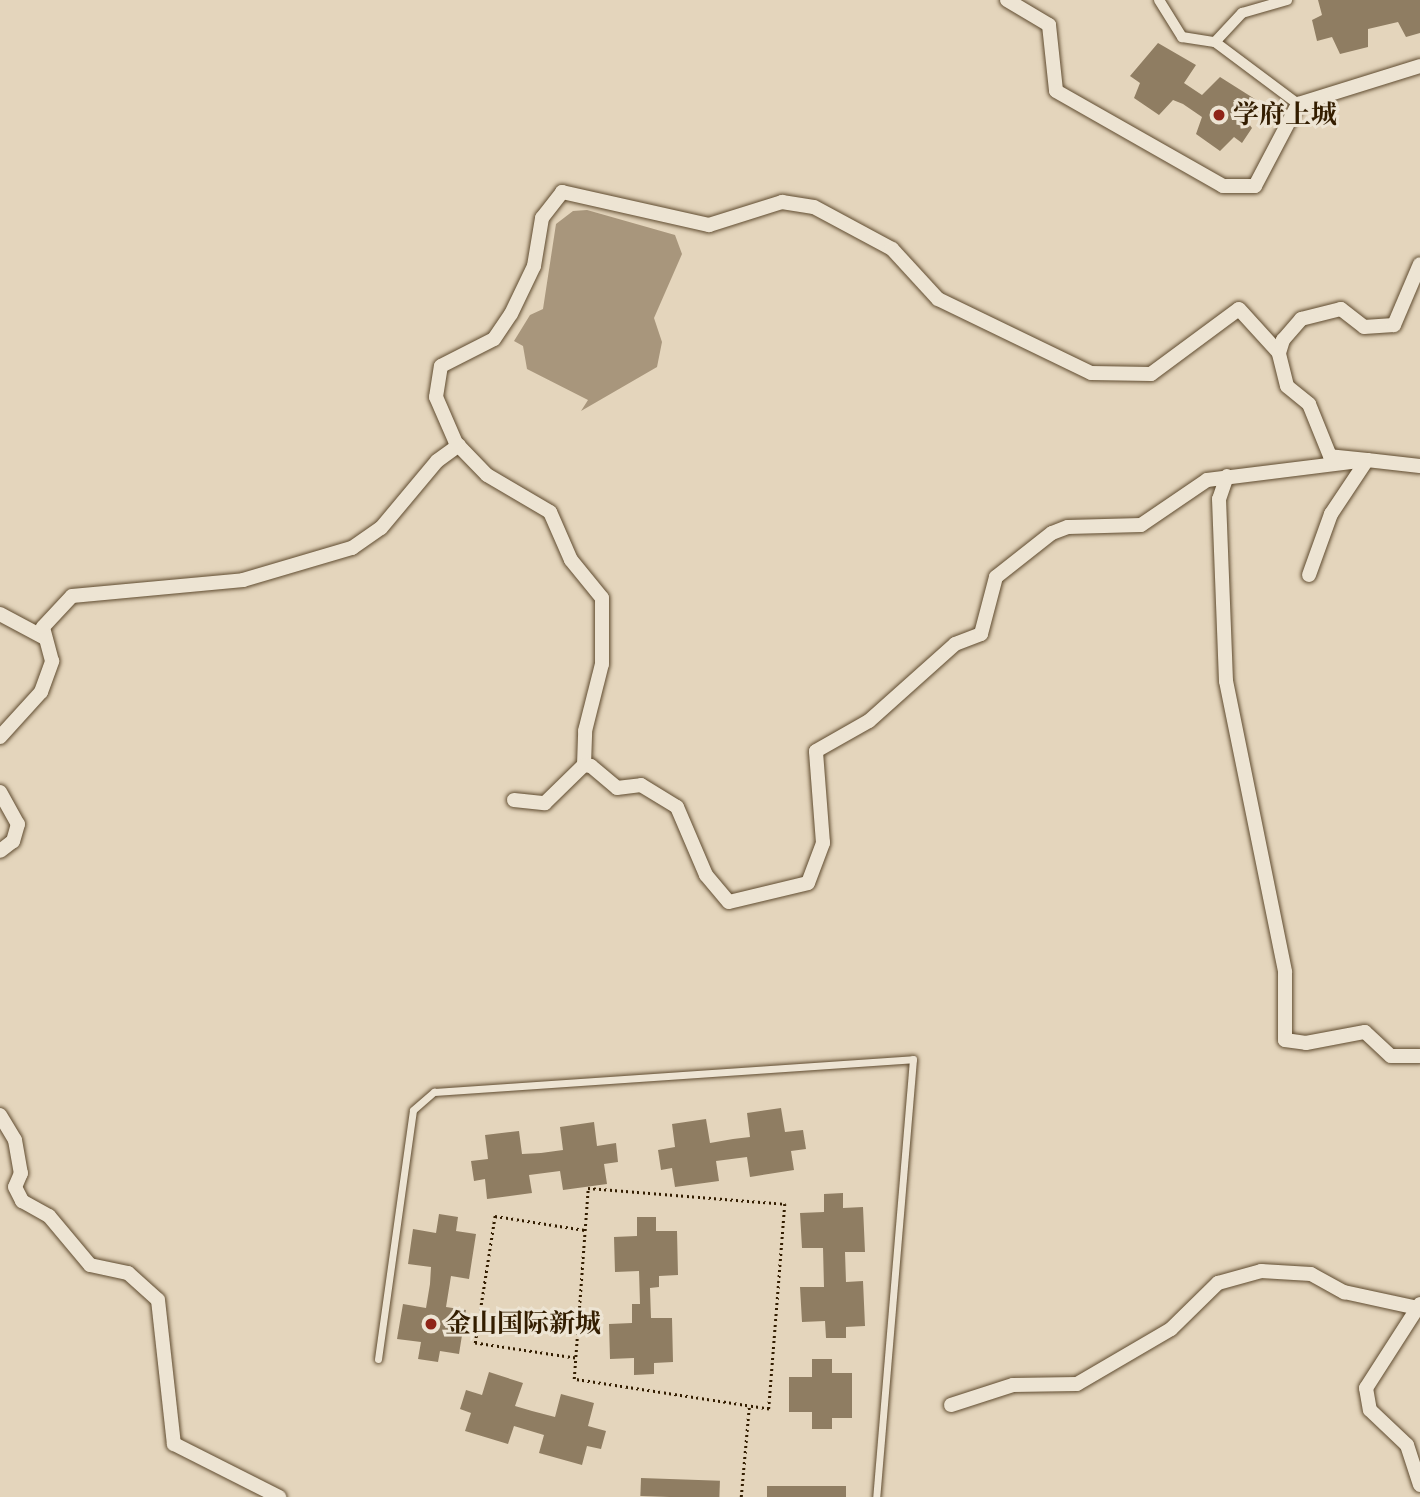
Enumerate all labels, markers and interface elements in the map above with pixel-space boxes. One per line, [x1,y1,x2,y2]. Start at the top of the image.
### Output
place label: 学府上城 [1233,99,1337,131]
marker: 学府上城 [1211,107,1227,123]
place label: 金山国际新城 [445,1308,601,1340]
marker: 金山国际新城 [423,1316,439,1332]

